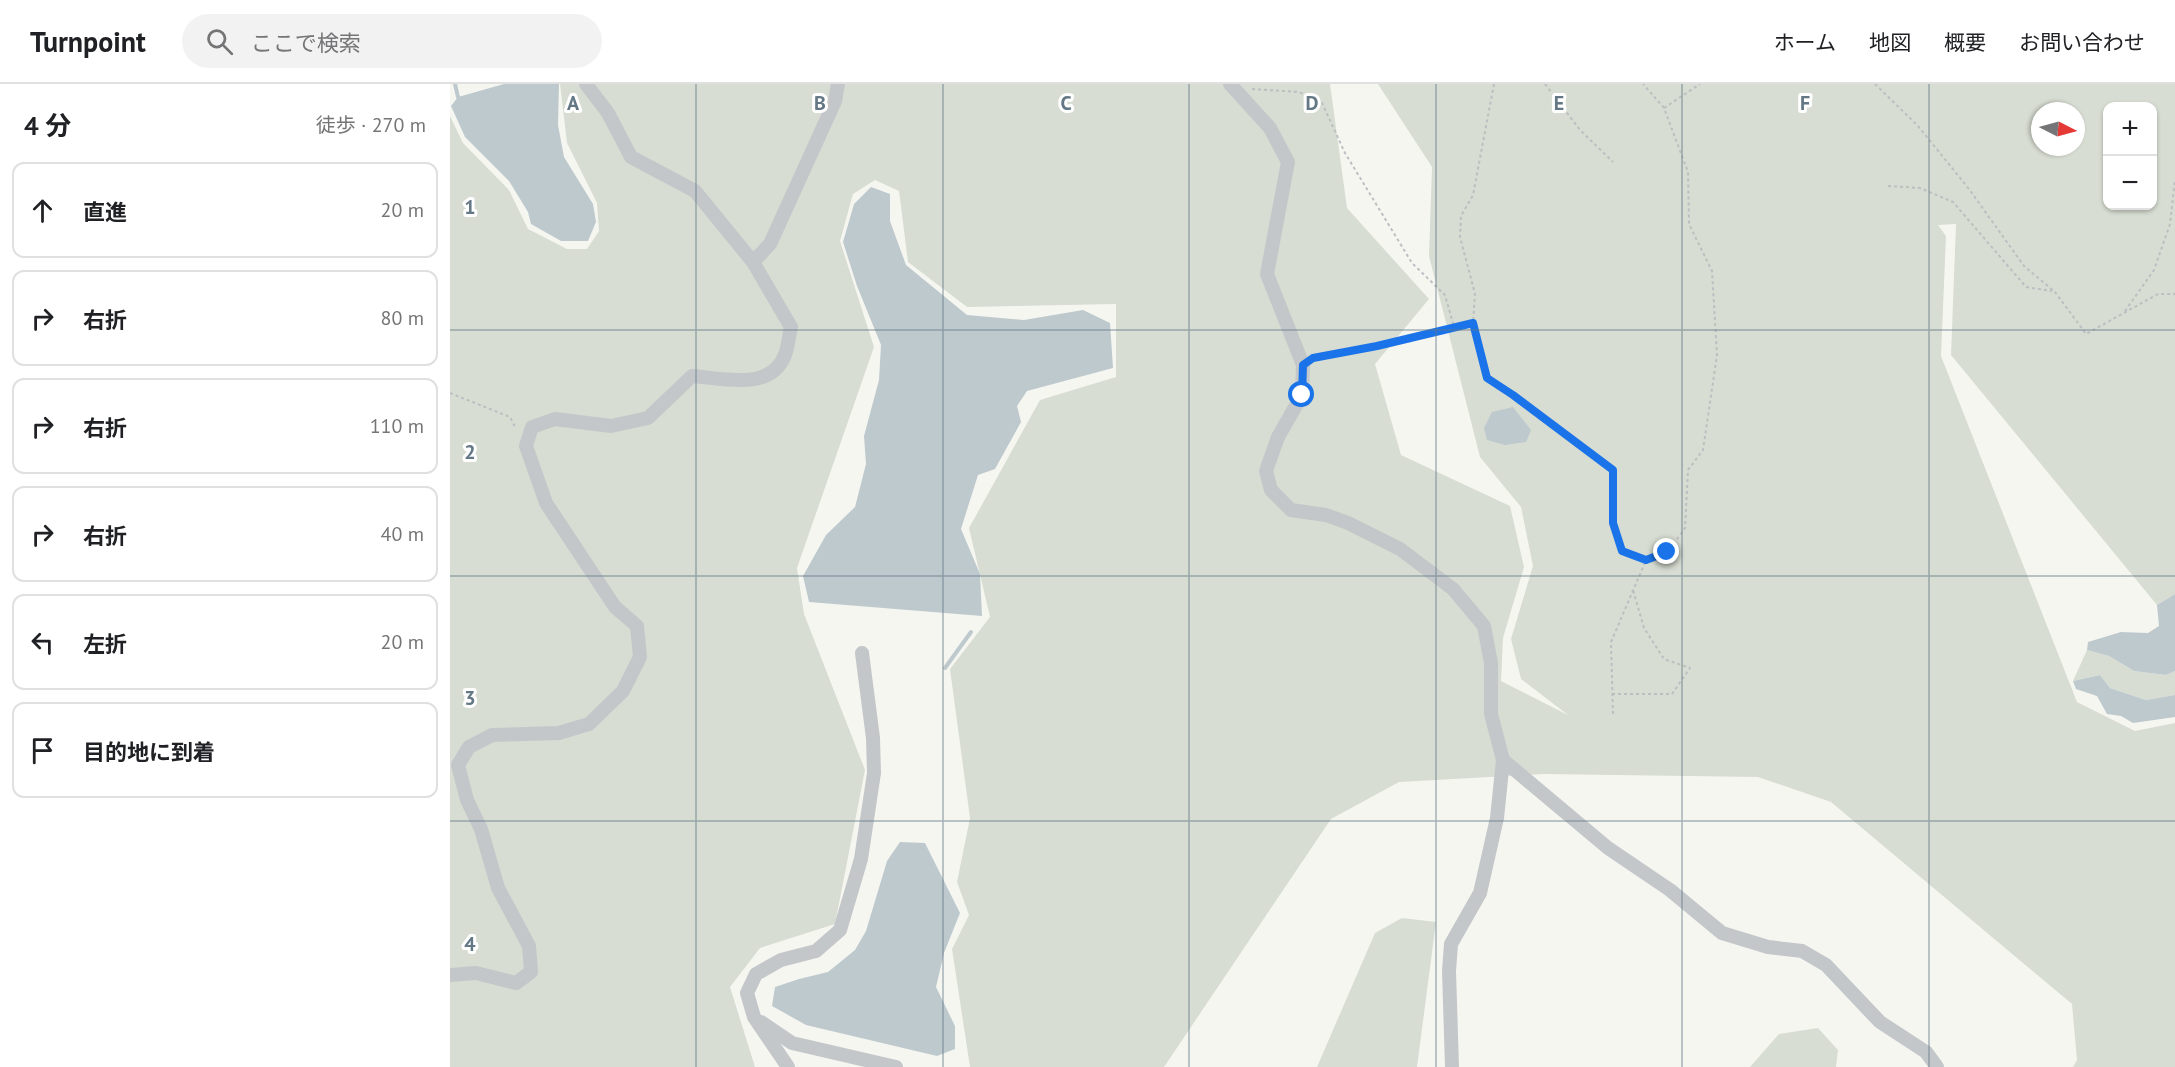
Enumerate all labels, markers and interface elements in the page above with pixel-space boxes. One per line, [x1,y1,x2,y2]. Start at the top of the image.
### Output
search box [182,14,602,68]
text: Turnpoint [30,23,146,60]
icon: search [203,25,236,58]
text: ここで検索 [251,29,361,57]
text: ホーム [1774,29,1836,56]
text: 地図 [1869,29,1911,56]
text: 概要 [1944,29,1986,56]
text: お問い合わせ [2019,29,2145,56]
text: A [567,90,580,116]
text: B [814,90,826,116]
text: C [1060,90,1072,116]
text: D [1306,90,1319,116]
text: E [1554,90,1564,116]
text: F [1800,90,1810,116]
north arrow [2031,102,2085,156]
map controls [2103,102,2157,210]
button: + [2103,102,2157,156]
text: 4 分 [24,109,71,142]
text: 徒歩 · 270 m [316,112,426,138]
button: − [2103,156,2157,210]
icon: ahead [26,194,59,227]
text: 1 [464,194,476,220]
text: 20 m [381,197,424,223]
text: 直進 [83,198,127,226]
icon: right [26,302,59,335]
text: 80 m [381,305,424,331]
text: 右折 [83,306,127,334]
route start [1288,381,1314,407]
icon: right [26,410,59,443]
text: 110 m [370,413,424,439]
text: 右折 [83,414,127,442]
text: 2 [464,439,476,465]
icon: right [26,518,59,551]
text: 40 m [381,521,424,547]
text: 右折 [83,522,127,550]
route end [1653,538,1679,564]
icon: left [26,626,59,659]
text: 20 m [381,629,424,655]
text: 左折 [83,630,127,658]
text: 3 [464,685,476,711]
icon: arrive [26,734,59,767]
text: 目的地に到着 [83,738,215,766]
text: 4 [464,931,476,957]

